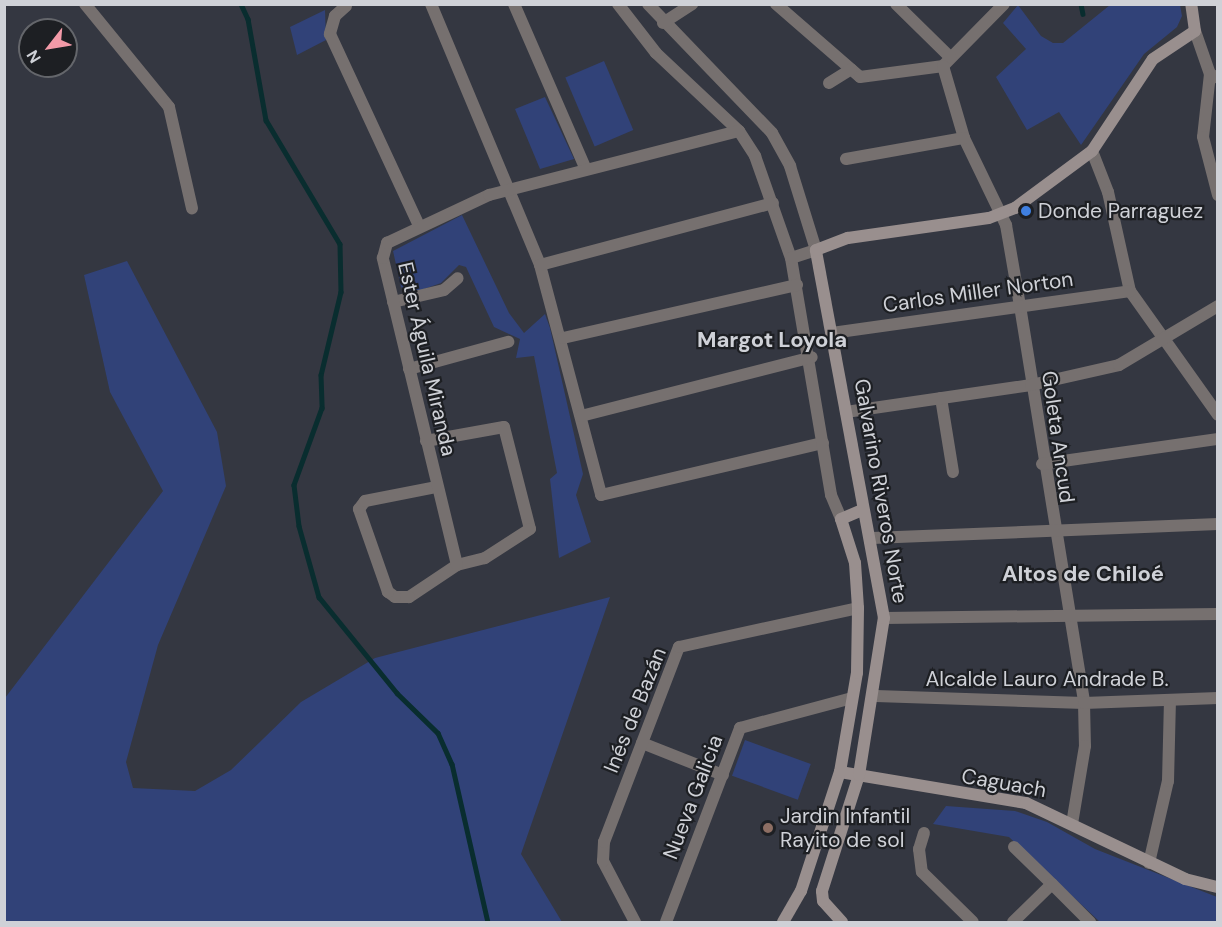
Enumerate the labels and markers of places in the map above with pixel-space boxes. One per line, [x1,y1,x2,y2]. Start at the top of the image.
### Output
place label: Donde Parraguez [1038,198,1203,224]
marker: Donde Parraguez [1019,204,1033,218]
place label: Jardin Infantil Rayito de sol [780,803,910,853]
marker: Jardin Infantil Rayito de sol [761,821,775,835]

